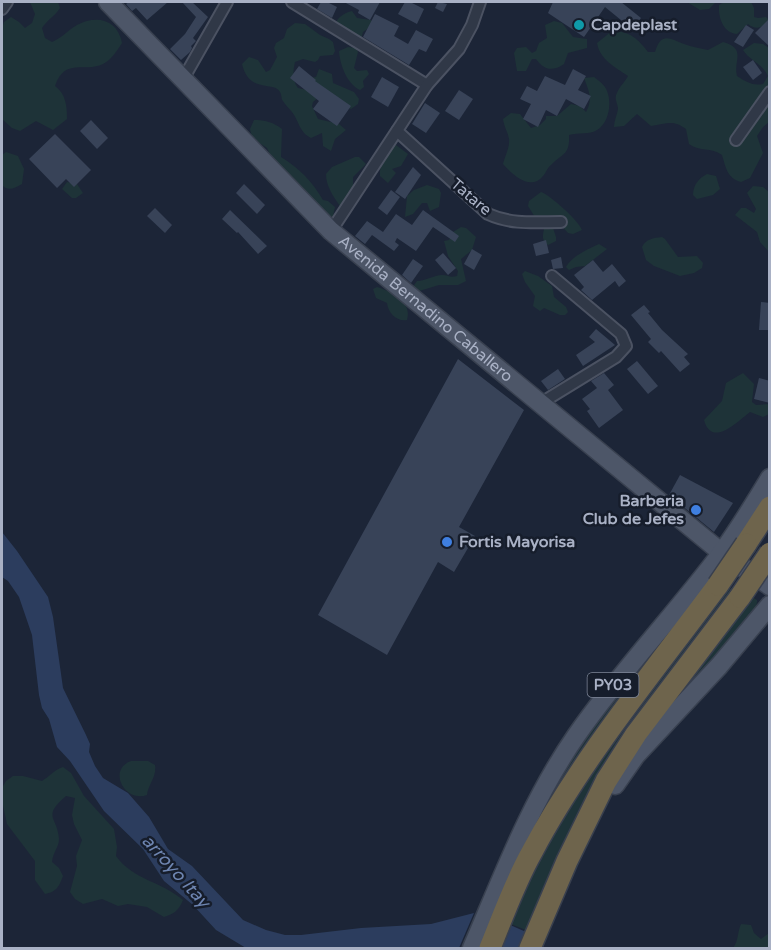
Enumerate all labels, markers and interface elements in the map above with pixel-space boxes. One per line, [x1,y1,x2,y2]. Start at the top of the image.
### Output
place label: Capdeplast [591,15,678,35]
marker: Capdeplast [572,18,586,32]
street label: Tatare [446,174,496,220]
street label: Avenida Bernadino Caballero [334,231,517,387]
place label: Barberia Club de Jefes [583,491,684,529]
marker: Barberia Club de Jefes [689,503,703,517]
place label: Fortis Mayorisa [459,532,575,552]
marker: Fortis Mayorisa [440,535,454,549]
road number: PY03 [588,673,638,697]
water label: arroyo Itay [137,830,216,914]

